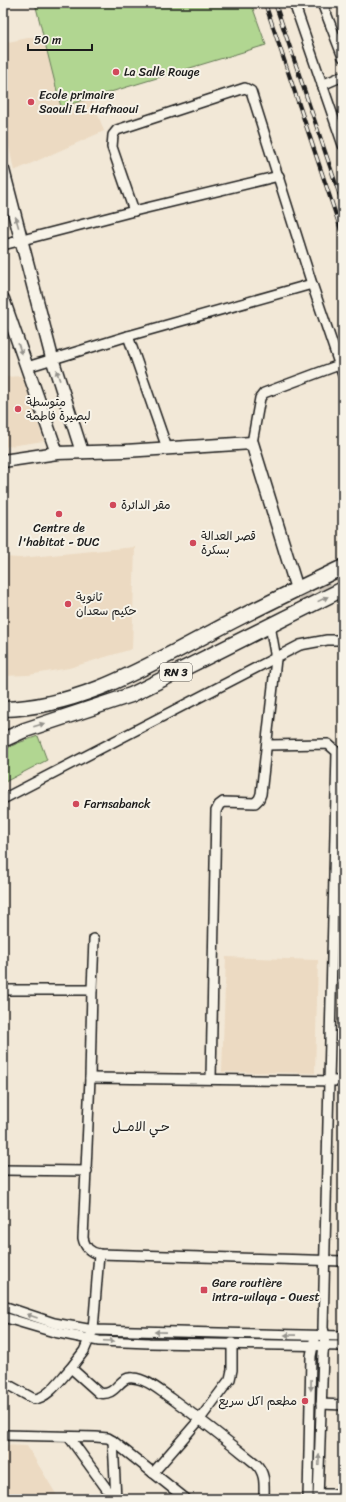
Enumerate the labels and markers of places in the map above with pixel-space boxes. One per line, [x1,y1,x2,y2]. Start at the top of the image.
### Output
place label: La Salle Rouge [124,61,200,83]
marker: La Salle Rouge [111,67,121,77]
place label: Ecole primaire Saouli EL Hafnaoui [39,84,139,120]
marker: Ecole primaire Saouli EL Hafnaoui [26,97,36,107]
place label: متوسطة لبصيرة فاطمة [26,391,91,427]
marker: متوسطة لبصيرة فاطمة [13,404,23,414]
place label: مقر الدائرة [121,494,171,516]
marker: مقر الدائرة [108,500,118,510]
marker: Centre de l'habitat - DUC [54,509,64,519]
place label: Centre de l'habitat - DUC [19,517,100,553]
place label: قصر العدالة بسكرة [201,525,256,561]
marker: قصر العدالة بسكرة [188,538,198,548]
place label: ثانوية حكيم سعدان [76,586,137,622]
marker: ثانوية حكيم سعدان [63,599,73,609]
place label: Farnsabanck [84,793,151,815]
marker: Farnsabanck [71,799,81,809]
place label: Gare routière intra-wilaya - Ouest [212,1272,320,1308]
marker: Gare routière intra-wilaya - Ouest [199,1285,209,1295]
place label: مطعم اكل سريع [218,1390,297,1412]
marker: مطعم اكل سريع [300,1396,310,1406]

